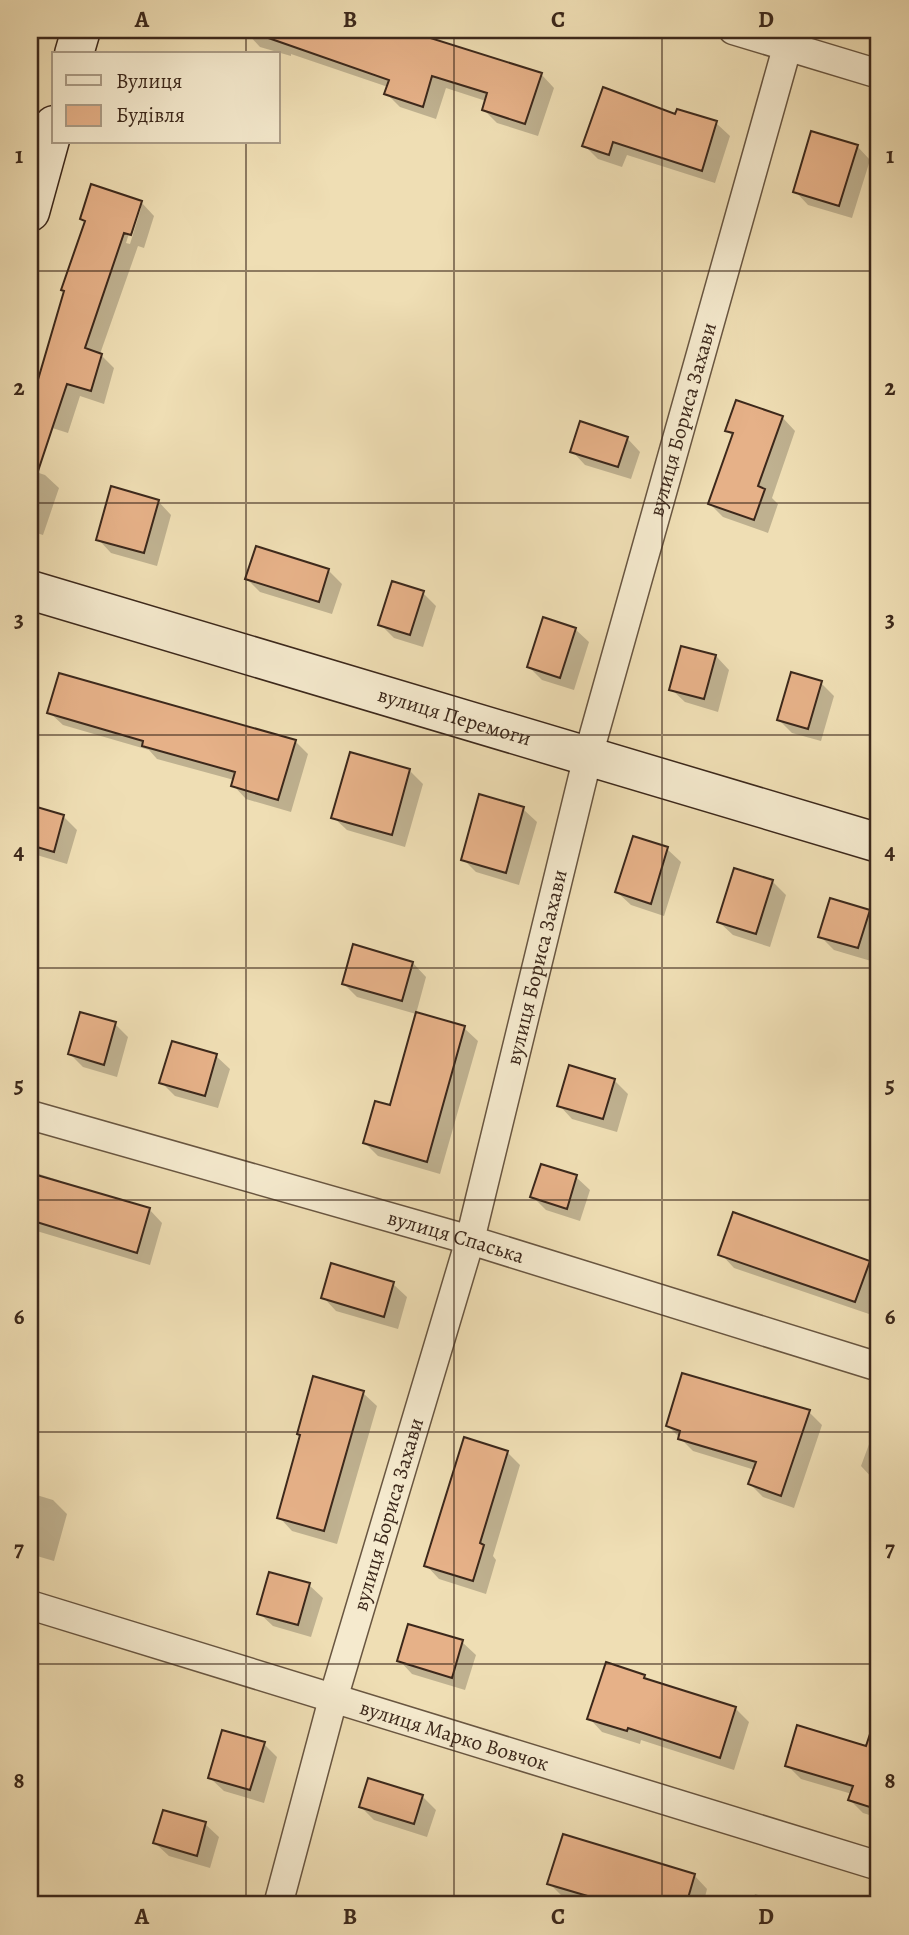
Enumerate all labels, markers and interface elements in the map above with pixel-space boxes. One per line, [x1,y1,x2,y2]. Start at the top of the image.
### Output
text: A [134,4,150,35]
text: B [343,4,357,35]
text: C [551,4,565,35]
text: D [758,4,774,35]
legend [52,52,280,144]
text: Вулиця [116,67,182,95]
text: Будівля [116,101,185,129]
text: 1 [15,140,23,171]
text: 1 [886,140,894,171]
street label: вулиця Бориса Захави [642,319,723,520]
text: 2 [13,372,25,403]
text: 2 [884,372,896,403]
text: 3 [14,604,24,635]
text: 3 [885,604,895,635]
street label: вулиця Перемоги [374,680,535,753]
text: 4 [14,836,25,867]
text: 4 [885,836,896,867]
street label: вулиця Бориса Захави [499,867,574,1068]
text: 5 [14,1069,24,1100]
text: 5 [885,1069,895,1100]
street label: вулиця Спаська [384,1203,528,1270]
text: 6 [14,1301,25,1332]
text: 6 [885,1301,896,1332]
street label: вулиця Бориса Захави [346,1414,430,1614]
text: 7 [14,1533,24,1564]
text: 7 [885,1533,895,1564]
street label: вулиця Марко Вовчок [356,1693,552,1778]
text: 8 [13,1765,25,1796]
text: 8 [884,1765,896,1796]
text: A [134,1901,150,1932]
text: B [343,1901,357,1932]
text: C [551,1901,565,1932]
text: D [758,1901,774,1932]

